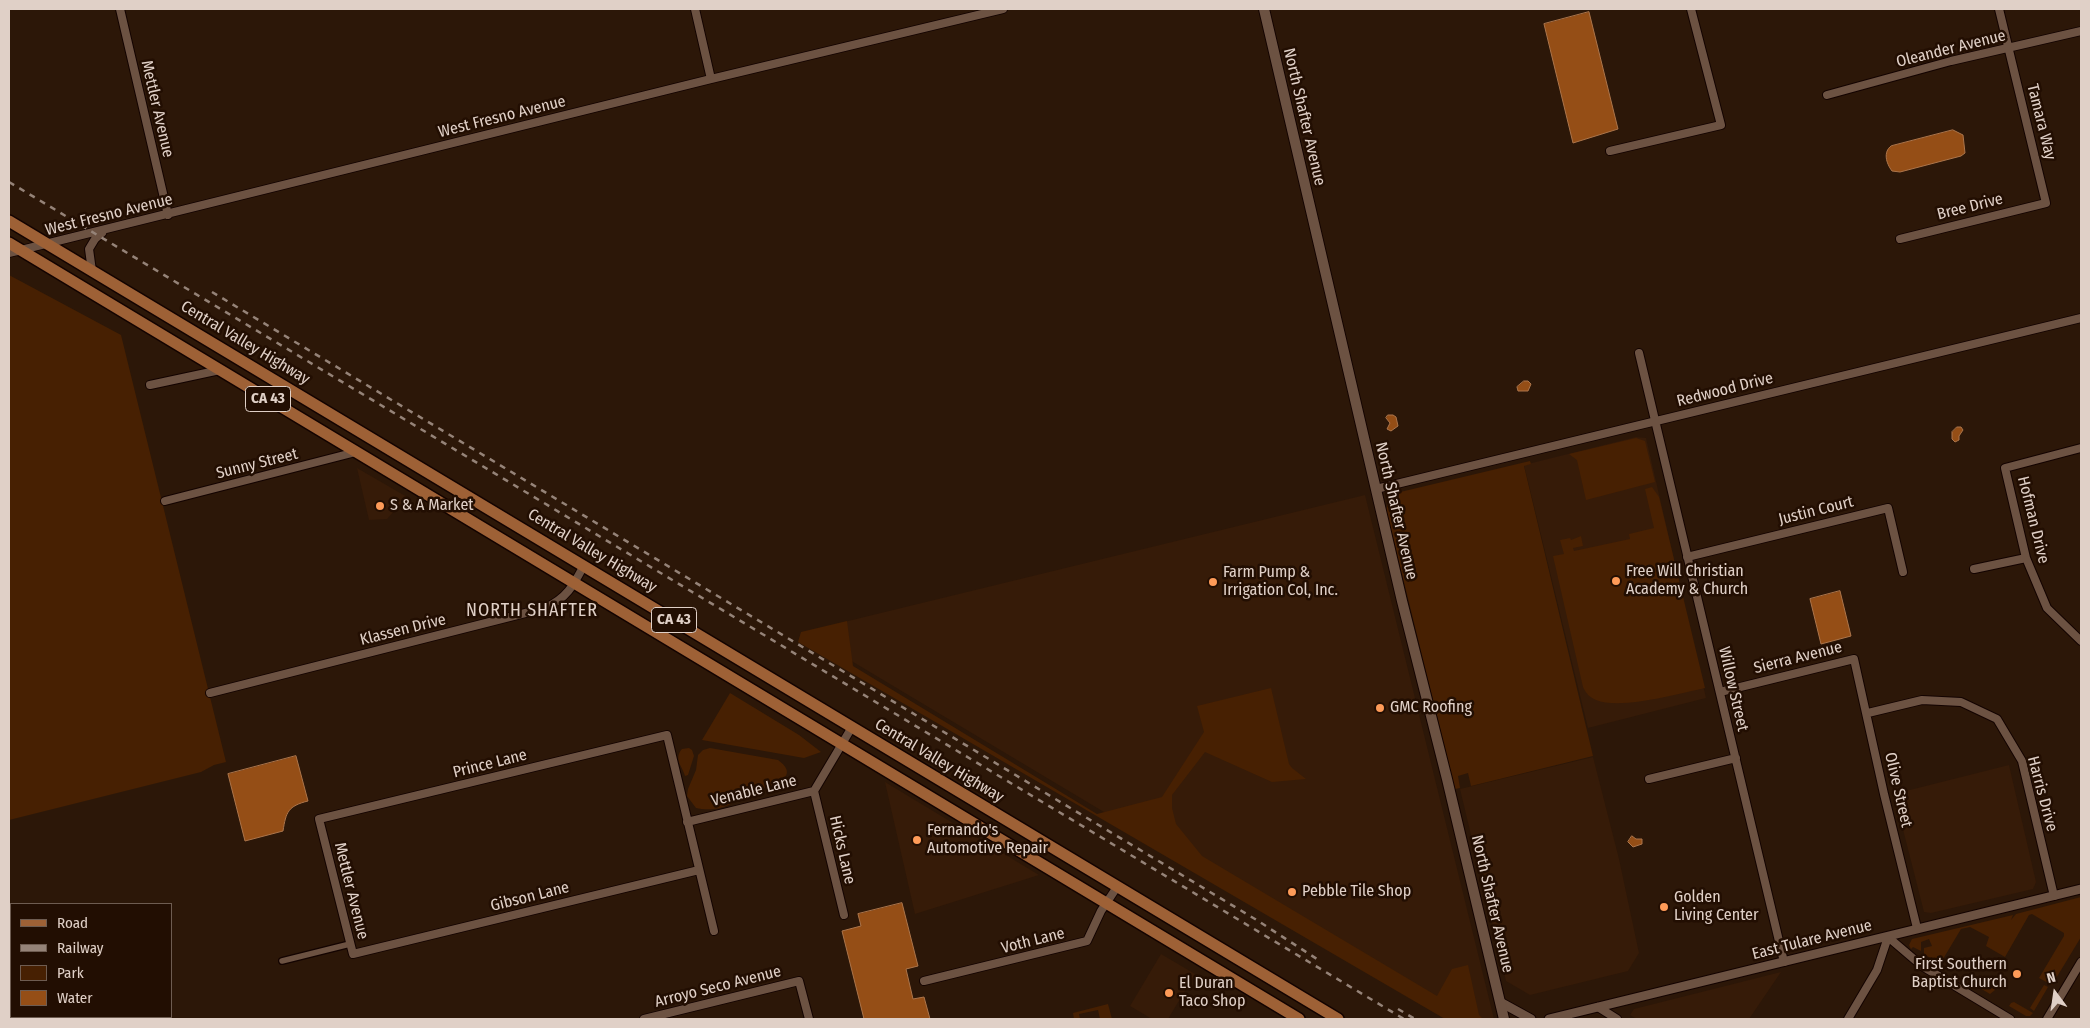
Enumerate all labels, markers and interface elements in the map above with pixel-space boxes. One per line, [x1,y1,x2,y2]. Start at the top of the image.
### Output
street label: Oleander Avenue [1894,26,2008,72]
street label: North Shafter Avenue [1279,46,1329,188]
street label: Mettler Avenue [137,59,177,159]
street label: Tamara Way [2022,82,2060,162]
street label: West Fresno Avenue [436,92,568,142]
street label: West Fresno Avenue [43,190,175,240]
street label: Bree Drive [1935,190,2005,224]
street label: Central Valley Highway [177,297,313,389]
street label: Redwood Drive [1675,369,1775,411]
road number: CA 43 [246,386,290,412]
street label: North Shafter Avenue [1371,440,1421,582]
street label: Sunny Street [214,445,300,483]
street label: Hofman Drive [2013,474,2053,566]
street label: Justin Court [1777,492,1855,530]
place label: S & A Market [390,496,474,516]
marker: S & A Market [374,500,386,512]
street label: Central Valley Highway [524,505,660,597]
place label: Free Will Christian Academy & Church [1626,562,1748,600]
place label: Farm Pump & Irrigation Col, Inc. [1223,563,1338,601]
marker: Free Will Christian Academy & Church [1610,575,1622,587]
marker: Farm Pump & Irrigation Col, Inc. [1207,576,1219,588]
district label: NORTH SHAFTER [464,600,600,622]
road number: CA 43 [652,608,696,632]
street label: Klassen Drive [358,610,448,650]
street label: Sierra Avenue [1752,638,1844,678]
street label: Willow Street [1714,645,1752,733]
place label: GMC Roofing [1390,698,1472,718]
marker: GMC Roofing [1374,702,1386,714]
street label: Central Valley Highway [871,715,1007,807]
street label: Prince Lane [451,746,529,782]
street label: Olive Street [1880,751,1916,829]
street label: Harris Drive [2023,754,2061,834]
street label: Venable Lane [709,771,799,811]
street label: Hicks Lane [825,814,859,886]
place label: Fernando's Automotive Repair [927,821,1048,859]
street label: North Shafter Avenue [1467,833,1517,975]
marker: Fernando's Automotive Repair [911,834,923,846]
street label: Mettler Avenue [330,841,372,941]
street label: Gibson Lane [489,878,571,916]
place label: Pebble Tile Shop [1302,882,1411,902]
marker: Pebble Tile Shop [1286,886,1298,898]
place label: Golden Living Center [1674,888,1759,926]
marker: Golden Living Center [1658,901,1670,913]
legend [10,903,172,1018]
text: Road [57,914,88,932]
street label: East Tulare Avenue [1750,916,1874,964]
street label: Voth Lane [999,924,1067,958]
text: Railway [57,939,104,957]
place label: First Southern Baptist Church [1912,955,2007,993]
street label: Arroyo Seco Avenue [653,962,783,1012]
text: Park [57,964,84,982]
marker: First Southern Baptist Church [2011,968,2023,980]
north arrow [2030,968,2080,1018]
text: N [2045,969,2057,987]
place label: El Duran Taco Shop [1179,974,1245,1012]
marker: El Duran Taco Shop [1163,987,1175,999]
text: Water [57,989,92,1007]

